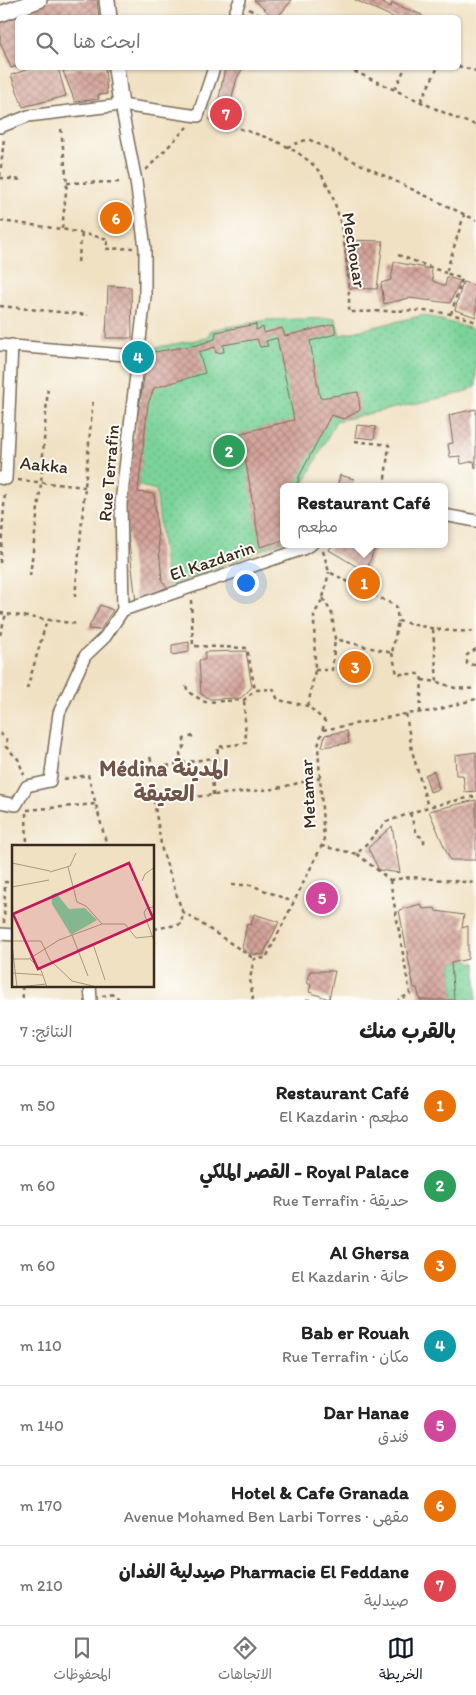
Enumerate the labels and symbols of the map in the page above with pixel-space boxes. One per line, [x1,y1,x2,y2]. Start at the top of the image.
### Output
pin: 7 [210,95,242,133]
pin: 6 [100,199,132,237]
street label: Mechouar [337,211,371,290]
pin: 4 [122,338,154,376]
street label: Rue Terrafin [94,424,124,522]
pin: 2 [213,432,245,470]
street label: Aakka [19,452,69,478]
street label: El Kazdarin [167,536,258,586]
pin: 1 [348,564,380,602]
your location [233,570,259,596]
pin: 3 [339,648,371,686]
district label: Médina المدينة العتيقة [99,755,229,807]
street label: Metamar [295,758,321,829]
inset map [12,845,155,988]
pin: 5 [306,879,338,917]

